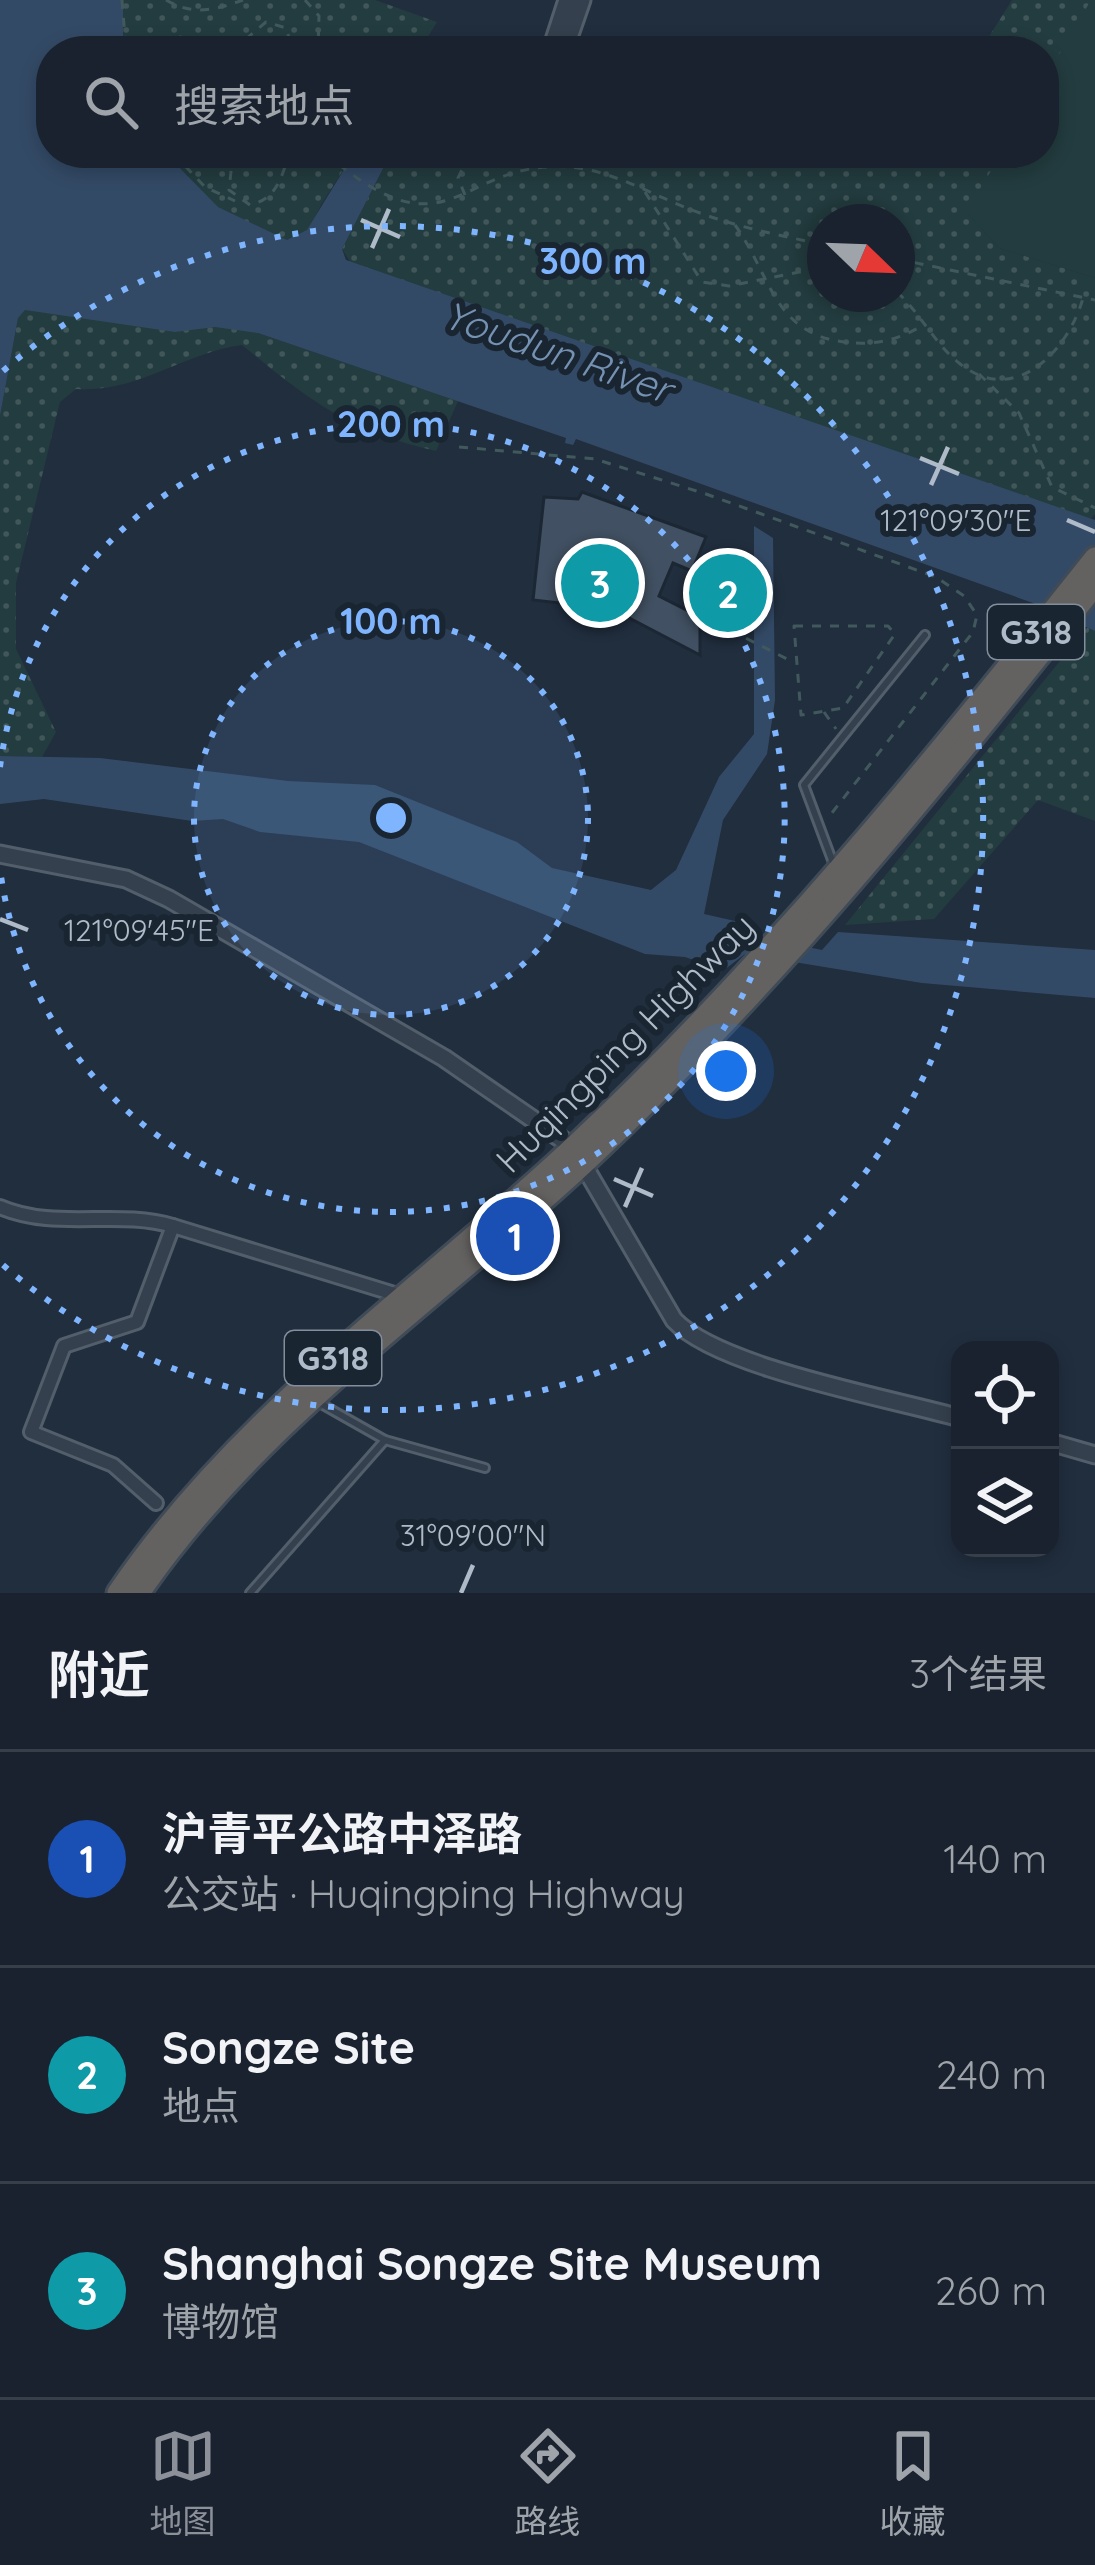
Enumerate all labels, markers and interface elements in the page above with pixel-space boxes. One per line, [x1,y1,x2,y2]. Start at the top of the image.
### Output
search box [36,36,1059,168]
icon: search [78,69,144,135]
text: 搜索地点 [174,77,354,133]
north arrow [807,204,915,312]
text: 300 m [540,238,646,283]
water label: Youdun River [438,290,683,415]
text: 200 m [337,401,445,446]
text: 121°09'30"E [880,501,1032,539]
pin: 3 [561,538,639,628]
pin: 2 [689,548,767,638]
text: 100 m [340,598,442,643]
road number: G318 [988,605,1084,659]
centre of rings [370,797,412,839]
street label: Huqingping Highway [486,904,764,1182]
text: 121°09'45"E [64,911,214,949]
your location [696,1041,756,1101]
pin: 1 [476,1191,554,1281]
road number: G318 [285,1331,381,1385]
map controls [951,1341,1059,1557]
button: locate [951,1341,1059,1449]
button: layers [951,1449,1059,1557]
text: 31°09'00"N [400,1516,546,1554]
text: 附近 [48,1642,150,1706]
text: 3个结果 [910,1649,1047,1698]
text: 沪青平公路中泽路 [162,1805,522,1861]
text: 1 [79,1834,95,1883]
text: 140 m [943,1834,1047,1883]
text: 公交站 · Huqingping Highway [162,1869,685,1918]
text: Songze Site [162,2019,415,2075]
text: 2 [76,2050,98,2099]
text: 240 m [936,2050,1047,2099]
text: 地点 [162,2081,240,2130]
text: Shanghai Songze Site Museum [162,2235,822,2291]
text: 3 [77,2266,97,2315]
text: 260 m [935,2266,1047,2315]
text: 博物馆 [162,2297,279,2346]
tab: 地图 [150,2423,216,2543]
tab: 路线 [515,2423,581,2543]
tab: 收藏 [880,2423,946,2543]

